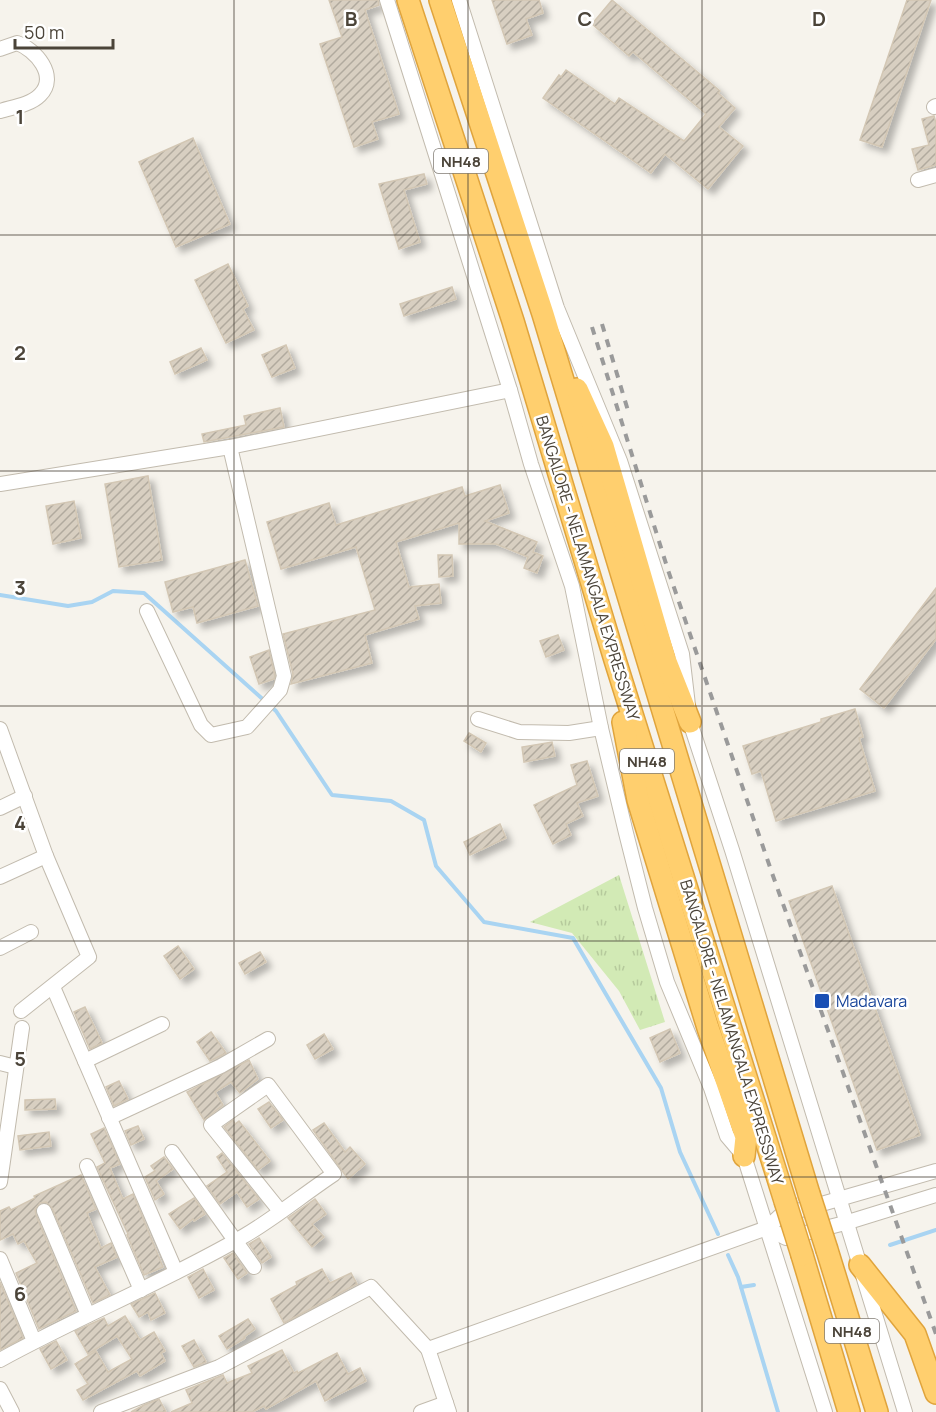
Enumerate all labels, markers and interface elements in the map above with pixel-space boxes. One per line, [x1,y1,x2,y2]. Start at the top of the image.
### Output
text: B [345,5,358,32]
text: C [578,5,592,32]
text: D [812,5,826,32]
scale bar [15,12,112,50]
text: 50 m [24,20,64,44]
text: 1 [16,103,24,130]
road number: NH48 [434,149,488,173]
text: 2 [14,339,26,366]
street label: BANGALORE - NELAMANGALA EXPRESSWAY [531,413,645,723]
text: 3 [14,574,26,601]
road number: NH48 [620,749,674,773]
text: 4 [14,809,26,836]
street label: BANGALORE - NELAMANGALA EXPRESSWAY [675,877,789,1187]
place label: Madavara [836,990,907,1012]
marker: Madavara [813,992,831,1010]
text: 5 [14,1045,26,1072]
text: 6 [14,1280,26,1307]
road number: NH48 [825,1319,879,1343]

